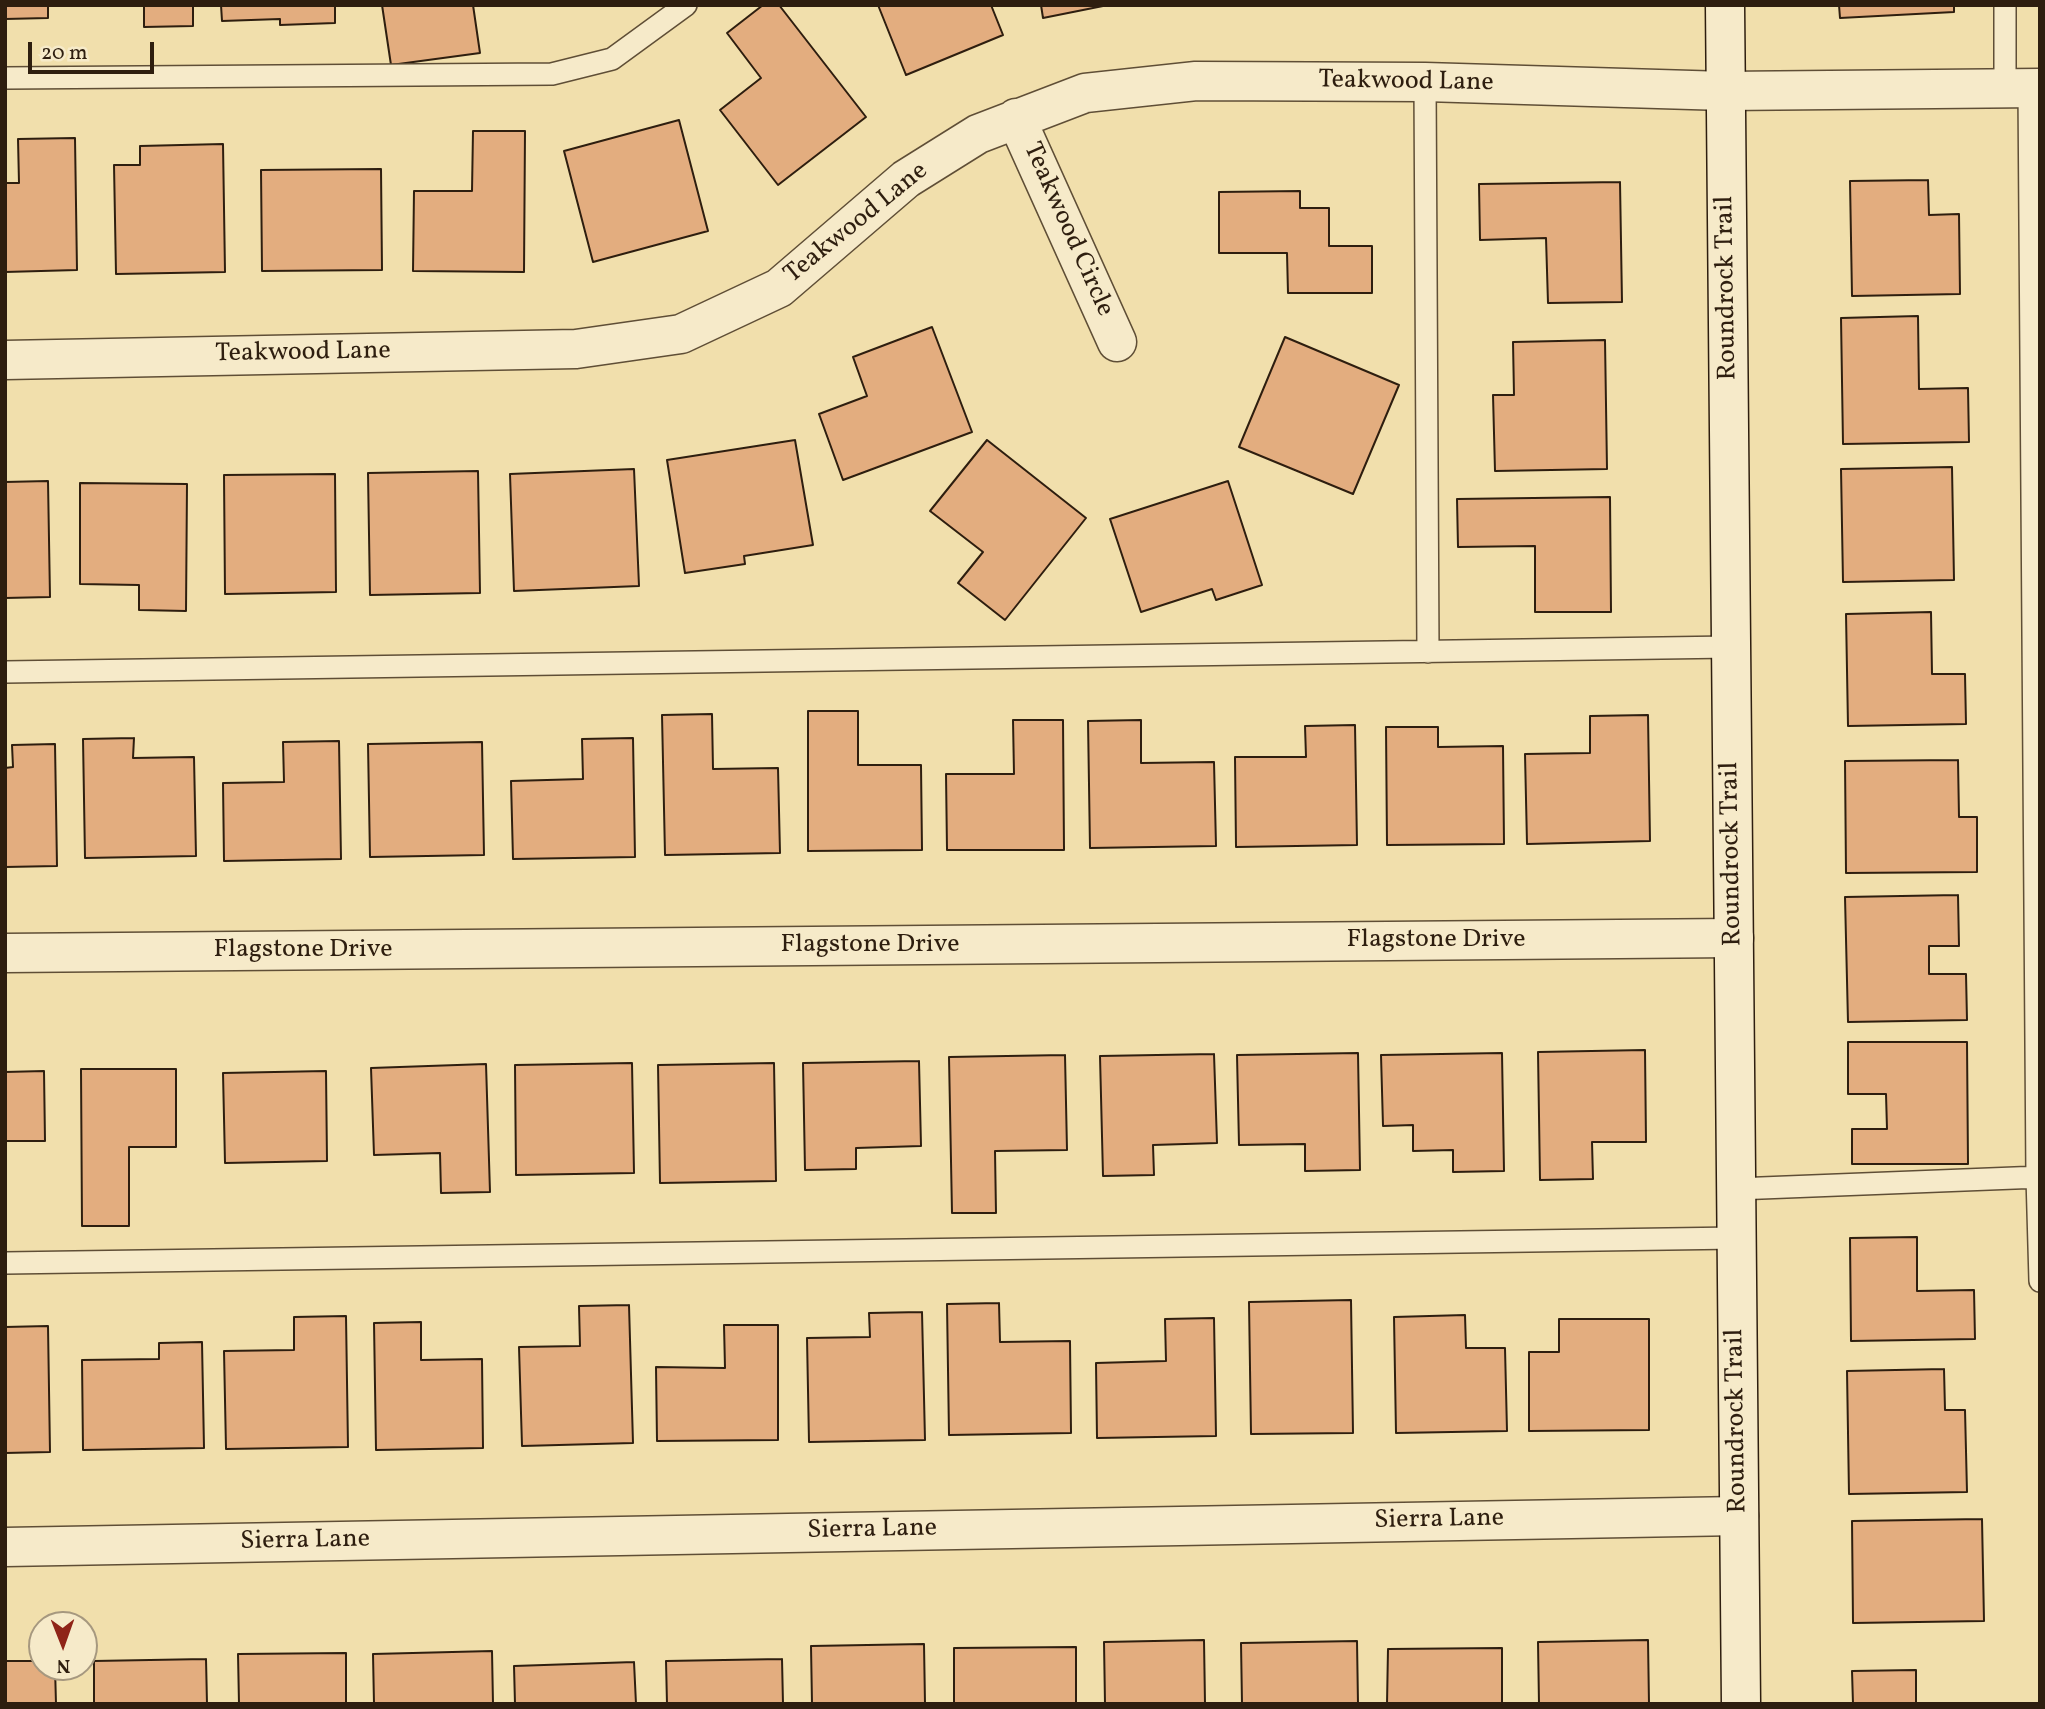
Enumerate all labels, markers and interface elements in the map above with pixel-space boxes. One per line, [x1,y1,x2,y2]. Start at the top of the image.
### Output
scale bar [32,28,158,72]
text: 20 m [41,39,87,68]
street label: Teakwood Lane [1318,66,1494,100]
street label: Teakwood Circle [1015,138,1119,322]
street label: Teakwood Lane [779,157,935,291]
street label: Roundrock Trail [1711,195,1745,381]
street label: Teakwood Lane [215,337,391,371]
street label: Roundrock Trail [1716,761,1750,947]
street label: Flagstone Drive [1347,925,1525,957]
street label: Flagstone Drive [781,930,959,962]
street label: Flagstone Drive [214,935,392,967]
street label: Roundrock Trail [1721,1328,1755,1514]
street label: Sierra Lane [1374,1504,1504,1538]
street label: Sierra Lane [807,1514,937,1548]
street label: Sierra Lane [240,1525,370,1559]
north arrow [28,1611,98,1681]
text: N [56,1652,70,1678]

